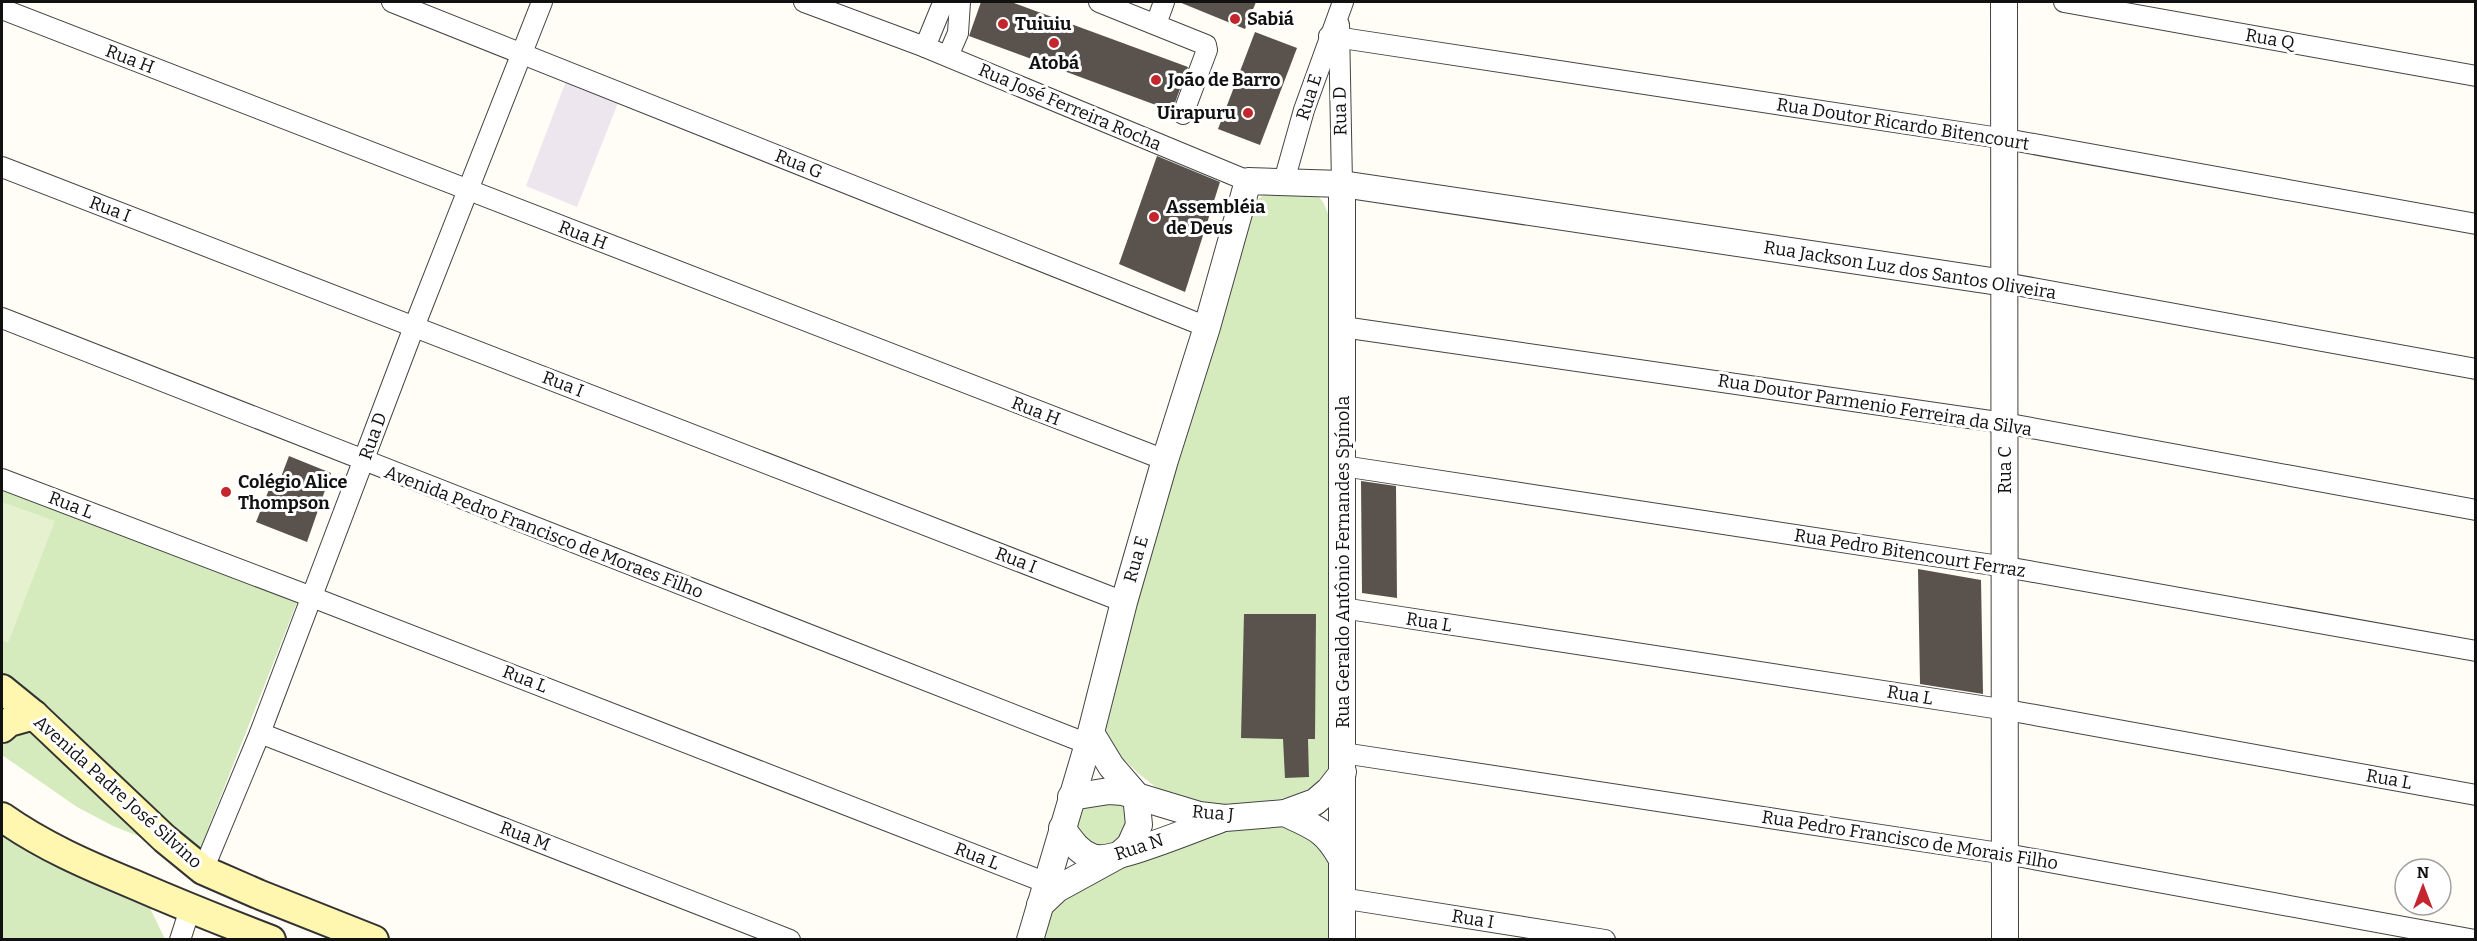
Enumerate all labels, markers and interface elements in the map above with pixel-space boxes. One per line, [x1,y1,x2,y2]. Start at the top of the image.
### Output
place label: Sabiá [1247,8,1294,30]
marker: Sabiá [1228,12,1242,26]
place label: Tuiuiu [1015,13,1072,35]
marker: Tuiuiu [996,17,1010,31]
street label: Rua Q [2244,24,2298,54]
marker: Atobá [1047,36,1061,50]
street label: Rua H [102,40,158,78]
place label: Atobá [1029,52,1079,74]
street label: Rua José Ferreira Rocha [975,58,1165,156]
place label: João de Barro [1167,69,1280,91]
street label: Rua E [1291,71,1327,123]
marker: João de Barro [1149,73,1163,87]
street label: Rua D [1329,86,1351,136]
street label: Rua Doutor Ricardo Bitencourt [1775,93,2031,155]
place label: Uirapuru [1157,102,1237,124]
marker: Uirapuru [1241,106,1255,120]
street label: Rua G [772,145,826,183]
street label: Rua I [86,191,134,227]
place label: Assembléia de Deus [1166,196,1265,239]
marker: Assembléia de Deus [1147,210,1161,224]
street label: Rua H [555,216,611,254]
street label: Rua Jackson Luz dos Santos Oliveira [1762,236,2058,304]
street label: Rua I [539,366,587,402]
street label: Rua Doutor Parmenio Ferreira da Silva [1716,369,2034,441]
street label: Rua H [1008,392,1064,430]
street label: Rua Geraldo Antônio Fernandes Spínola [1332,396,1354,728]
street label: Rua D [354,409,392,463]
street label: Rua C [1994,446,2016,494]
street label: Avenida Pedro Francisco de Moraes Filho [382,461,706,603]
place label: Colégio Alice Thompson [238,471,348,514]
marker: Colégio Alice Thompson [219,485,233,499]
street label: Rua L [46,486,97,524]
street label: Rua Pedro Bitencourt Ferraz [1793,524,2027,582]
street label: Rua E [1119,533,1153,585]
street label: Rua I [992,542,1040,578]
street label: Rua L [1405,608,1454,636]
street label: Rua L [500,660,551,698]
street label: Rua L [1886,681,1935,709]
street label: Avenida Padre José Silvino [30,711,206,873]
street label: Rua L [2364,764,2414,794]
street label: Rua J [1191,800,1235,826]
street label: Rua Pedro Francisco de Morais Filho [1760,806,2060,874]
street label: Rua M [497,816,553,856]
street label: Rua N [1112,829,1166,865]
street label: Rua L [952,837,1003,875]
north arrow [2393,857,2453,917]
text: N [2417,863,2429,882]
street label: Rua I [1450,905,1496,933]

